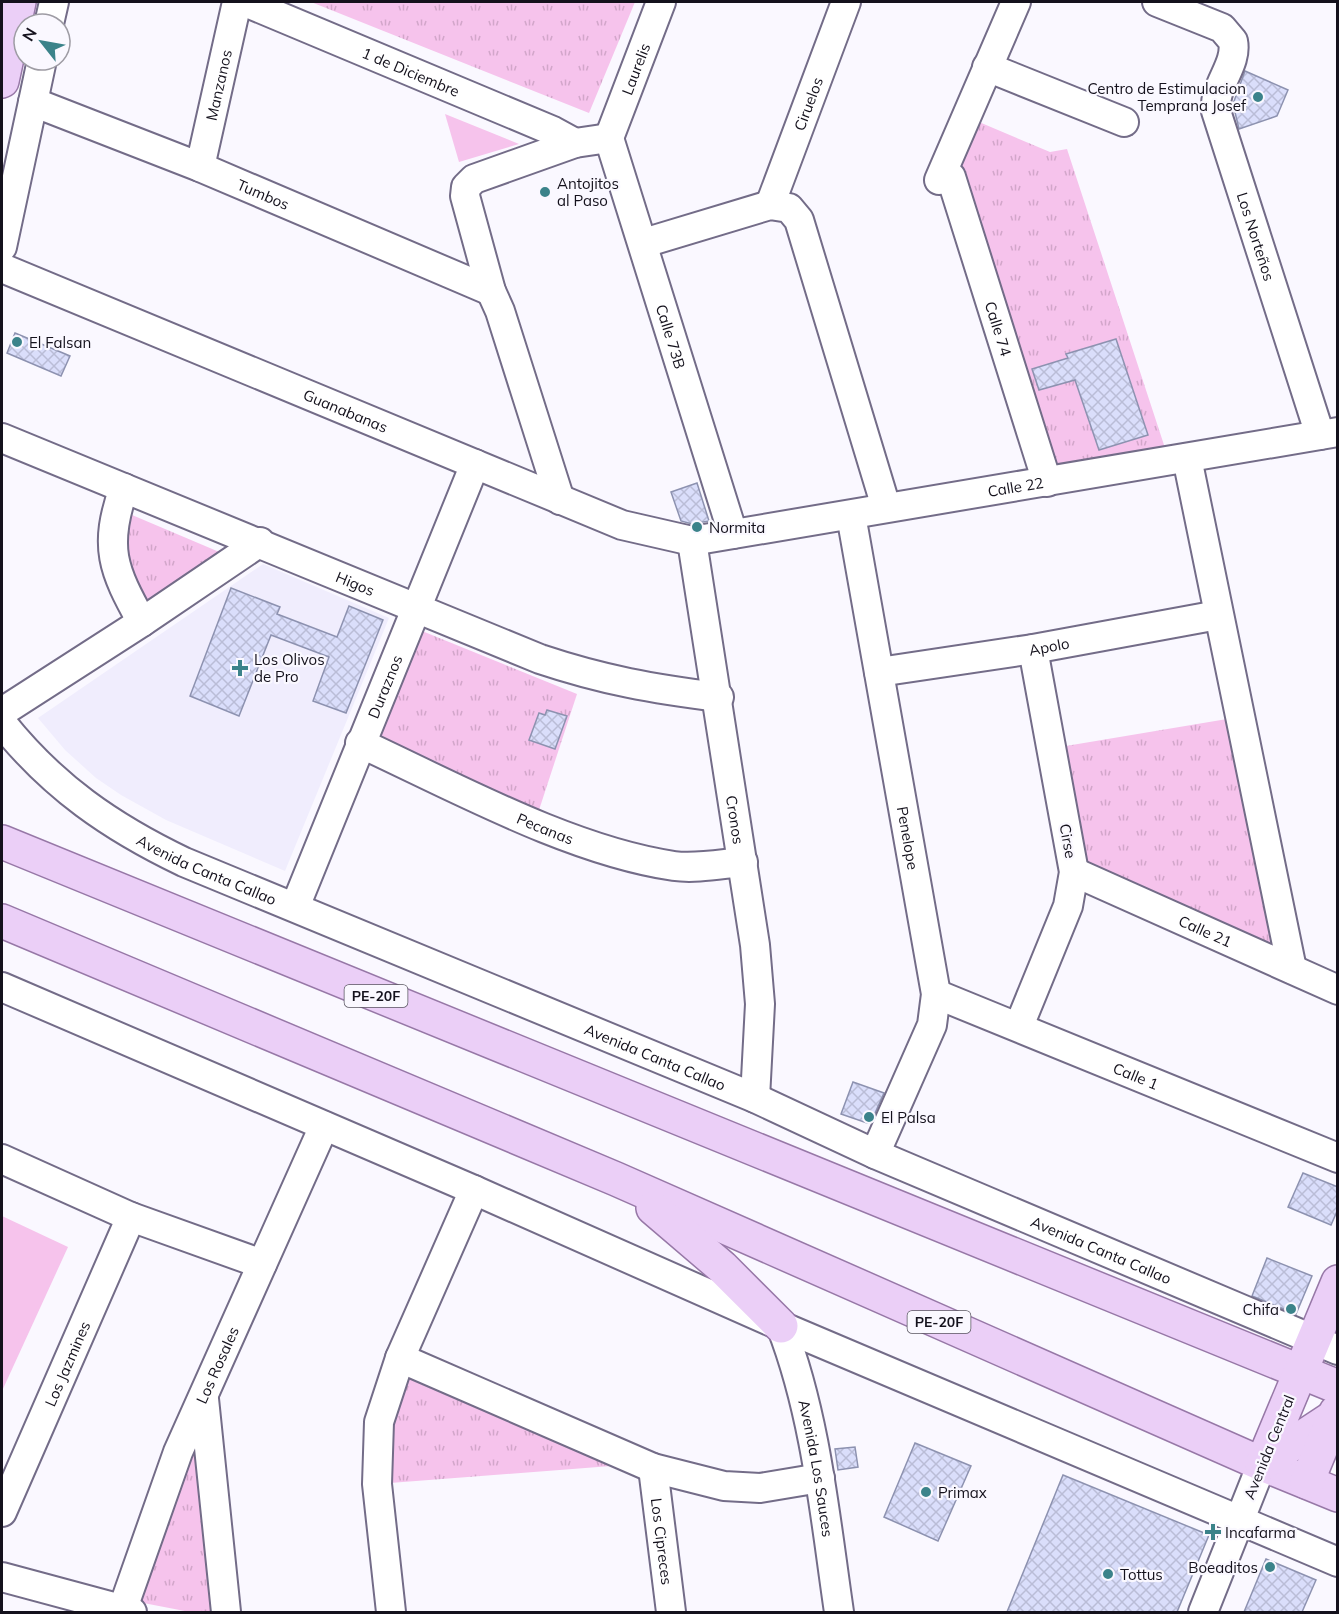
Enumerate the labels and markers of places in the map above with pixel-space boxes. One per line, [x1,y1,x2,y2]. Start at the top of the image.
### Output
place label: Centro de Estimulacion Temprana Josef [1088,79,1247,115]
marker: Centro de Estimulacion Temprana Josef [1251,90,1265,104]
place label: Antojitos al Paso [557,174,619,210]
marker: Antojitos al Paso [538,185,552,199]
place label: El Falsan [29,333,91,352]
marker: El Falsan [10,335,24,349]
place label: Normita [709,518,765,537]
marker: Normita [690,520,704,534]
place label: Los Olivos de Pro [254,650,325,686]
marker: Los Olivos de Pro [231,659,249,677]
place label: El Palsa [881,1108,936,1127]
marker: El Palsa [862,1110,876,1124]
place label: Chifa [1242,1300,1279,1319]
marker: Chifa [1284,1302,1298,1316]
place label: Primax [938,1483,987,1502]
marker: Primax [919,1485,933,1499]
place label: Incafarma [1225,1523,1296,1542]
marker: Incafarma [1206,1525,1220,1539]
place label: Boeaditos [1188,1558,1258,1577]
marker: Boeaditos [1263,1560,1277,1574]
place label: Tottus [1120,1565,1163,1584]
marker: Tottus [1101,1567,1115,1581]

